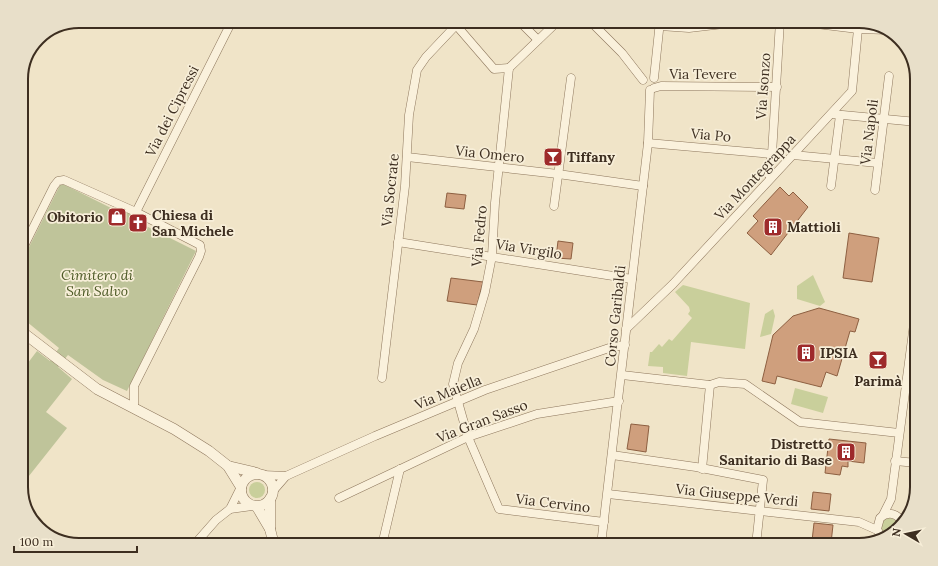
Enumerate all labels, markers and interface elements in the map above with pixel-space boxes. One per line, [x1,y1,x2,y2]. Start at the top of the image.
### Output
street label: Via Isonzo [752,52,774,121]
street label: Via dei Cipressi [141,62,203,160]
street label: Via Tevere [668,65,737,83]
street label: Via Napoli [856,98,882,167]
street label: Via Po [689,124,732,146]
street label: Via Montegrappa [710,130,799,224]
street label: Via Omero [454,141,525,167]
bar icon: Tiffany [542,146,564,168]
place label: Tiffany [567,148,615,166]
street label: Via Socrate [377,152,403,228]
street label: Via Fedro [467,205,491,268]
shop icon: Obitorio [106,206,128,228]
place label: Chiesa di San Michele [152,206,234,240]
place label: Obitorio [47,208,103,226]
church icon: Chiesa di San Michele [127,212,149,234]
building icon: Mattioli [762,216,784,238]
place label: Mattioli [787,218,841,236]
street label: Via Virgilo [494,235,563,263]
street label: Corso Garibaldi [601,264,629,368]
park label: Cimitero di San Salvo [61,266,134,300]
building icon: IPSIA [795,342,817,364]
place label: IPSIA [820,344,858,362]
bar icon: Parimà [867,349,889,371]
street label: Via Maiella [411,371,484,414]
place label: Parimà [854,372,902,390]
street label: Via Gran Sasso [433,395,530,447]
place label: Distretto Sanitario di Base [719,435,832,469]
building icon: Distretto Sanitario di Base [835,441,857,463]
street label: Via Giuseppe Verdi [674,480,799,510]
street label: Via Cervino [514,489,591,517]
north arrow [886,514,926,554]
text: N [889,527,904,538]
scale bar [14,528,137,554]
text: 100 m [20,534,53,549]

